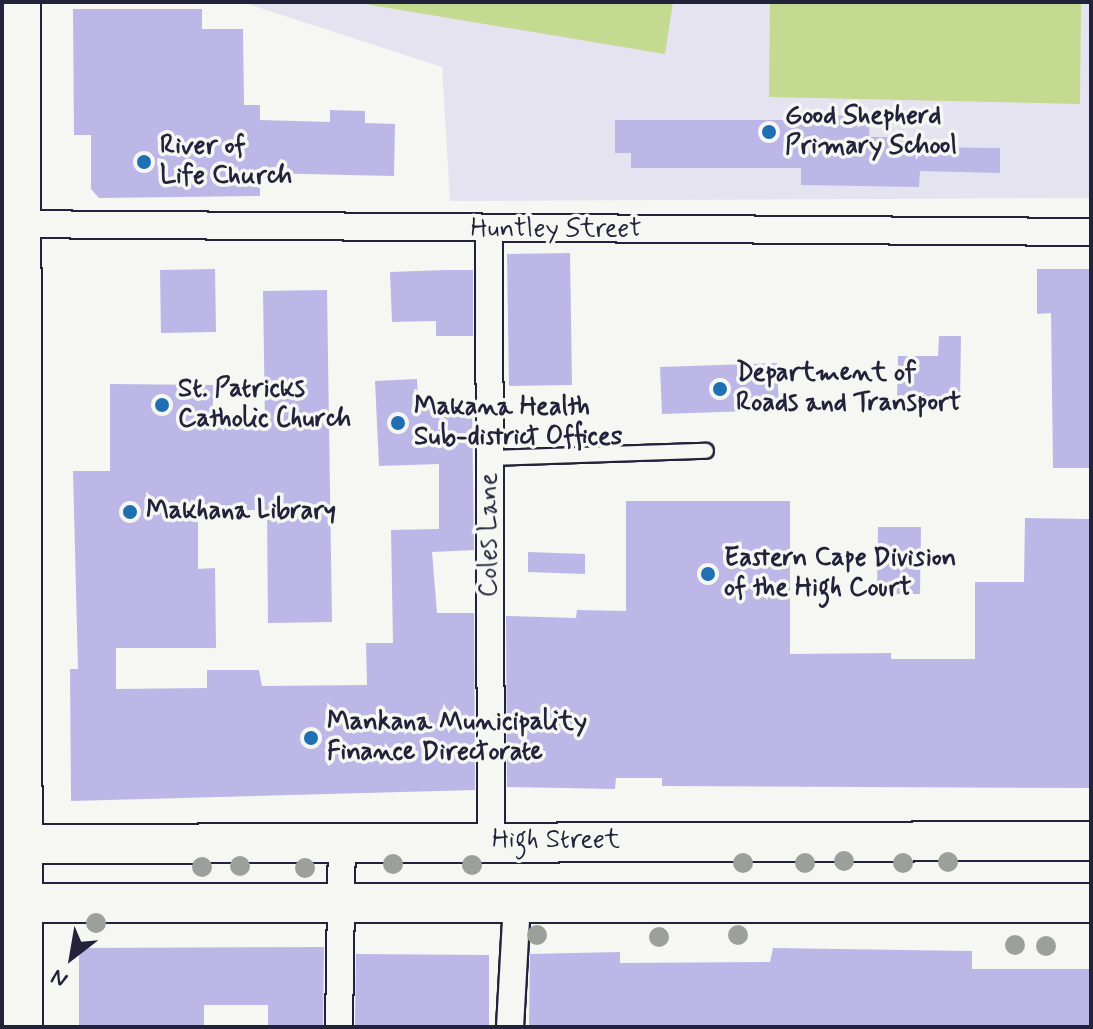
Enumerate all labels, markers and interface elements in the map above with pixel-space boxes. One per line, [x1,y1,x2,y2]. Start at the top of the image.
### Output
place label: Good Shepherd Primary School [785,101,957,162]
marker: Good Shepherd Primary School [760,123,778,141]
place label: River of Life Church [160,131,294,192]
marker: River of Life Church [135,153,153,171]
street label: Huntley Street [471,214,641,246]
place label: Department of Roads and Transport [736,358,969,420]
place label: St. Patricks Catholic Church [178,374,358,436]
marker: Department of Roads and Transport [711,380,729,398]
place label: Makana Health Sub-district Offices [414,392,622,454]
marker: St. Patricks Catholic Church [153,396,171,414]
marker: Makana Health Sub-district Offices [389,414,407,432]
street label: Coles Lane [474,474,506,596]
place label: Makhana Library [146,496,342,528]
marker: Makhana Library [121,503,139,521]
place label: Eastern Cape Division of the High Court [724,543,959,604]
marker: Eastern Cape Division of the High Court [699,565,717,583]
place label: Mankana Municipality Finance Directorate [327,707,579,768]
marker: Mankana Municipality Finance Directorate [302,729,320,747]
street label: High Street [492,825,620,857]
north arrow [32,917,112,997]
text: N [46,962,73,993]

